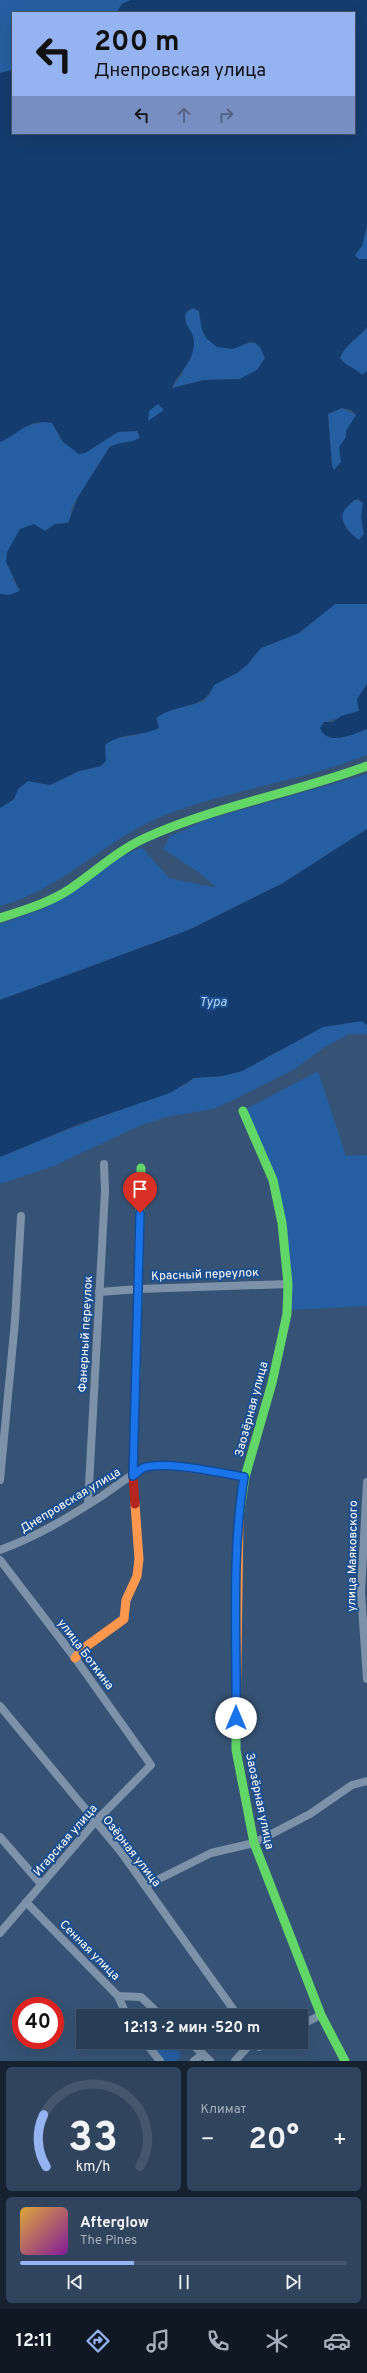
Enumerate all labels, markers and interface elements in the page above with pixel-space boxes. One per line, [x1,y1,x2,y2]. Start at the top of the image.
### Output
text: 200 m [94,25,180,61]
icon: left [28,28,80,80]
text: Днепровская улица [94,60,266,83]
icon: left [131,104,153,126]
icon: ahead [173,104,195,126]
icon: right [215,104,237,126]
water label: Тура [199,995,227,1011]
pin [123,1172,157,1213]
icon: arrive [129,1178,151,1200]
street label: Красный переулок [151,1265,259,1285]
street label: Фанерный переулок [75,1275,97,1393]
street label: Заозёрная улица [232,1360,272,1459]
street label: Днепровская улица [17,1464,124,1537]
street label: улица Маяковского [344,1500,362,1612]
street label: улица Боткина [53,1616,117,1693]
position arrow [215,1697,257,1739]
street label: Заозёрная улица [241,1752,277,1851]
street label: Игарская улица [30,1801,101,1880]
street label: Озёрная улица [98,1813,164,1890]
street label: Сенная улица [56,1917,123,1984]
speed limit sign: 40 [12,1997,64,2049]
text: 12:13 · 2 мин · 520 m [124,2019,260,2038]
text: Климат [201,2102,246,2118]
text: 33 [68,2113,118,2166]
text: 20° [248,2122,299,2159]
text: − [201,2127,215,2154]
text: + [333,2127,347,2154]
text: km/h [76,2158,111,2176]
text: Afterglow [80,2214,149,2233]
text: The Pines [80,2233,137,2249]
icon: previous [64,2271,86,2293]
icon: pause [173,2271,195,2293]
icon: next [282,2271,304,2293]
icon: directions [84,2327,112,2355]
icon: music [144,2327,172,2355]
icon: phone [204,2327,232,2355]
icon: climate [263,2327,291,2355]
icon: car [323,2327,351,2355]
text: 12:11 [16,2330,53,2353]

